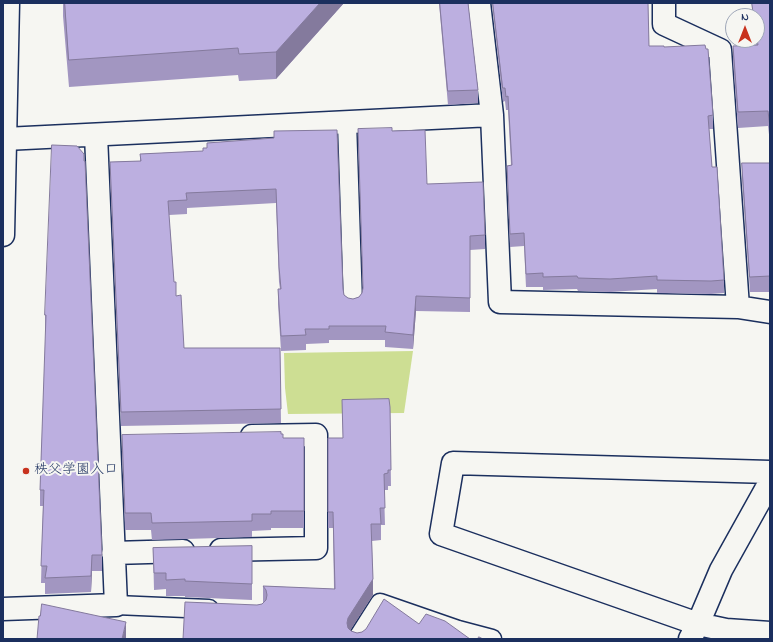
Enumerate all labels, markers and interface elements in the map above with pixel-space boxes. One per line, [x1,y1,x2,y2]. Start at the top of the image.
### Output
north arrow [725,8,765,48]
text: N [741,9,749,25]
place label: 秩父学園入口 [34,463,118,479]
marker: 秩父学園入口 [21,466,31,476]

